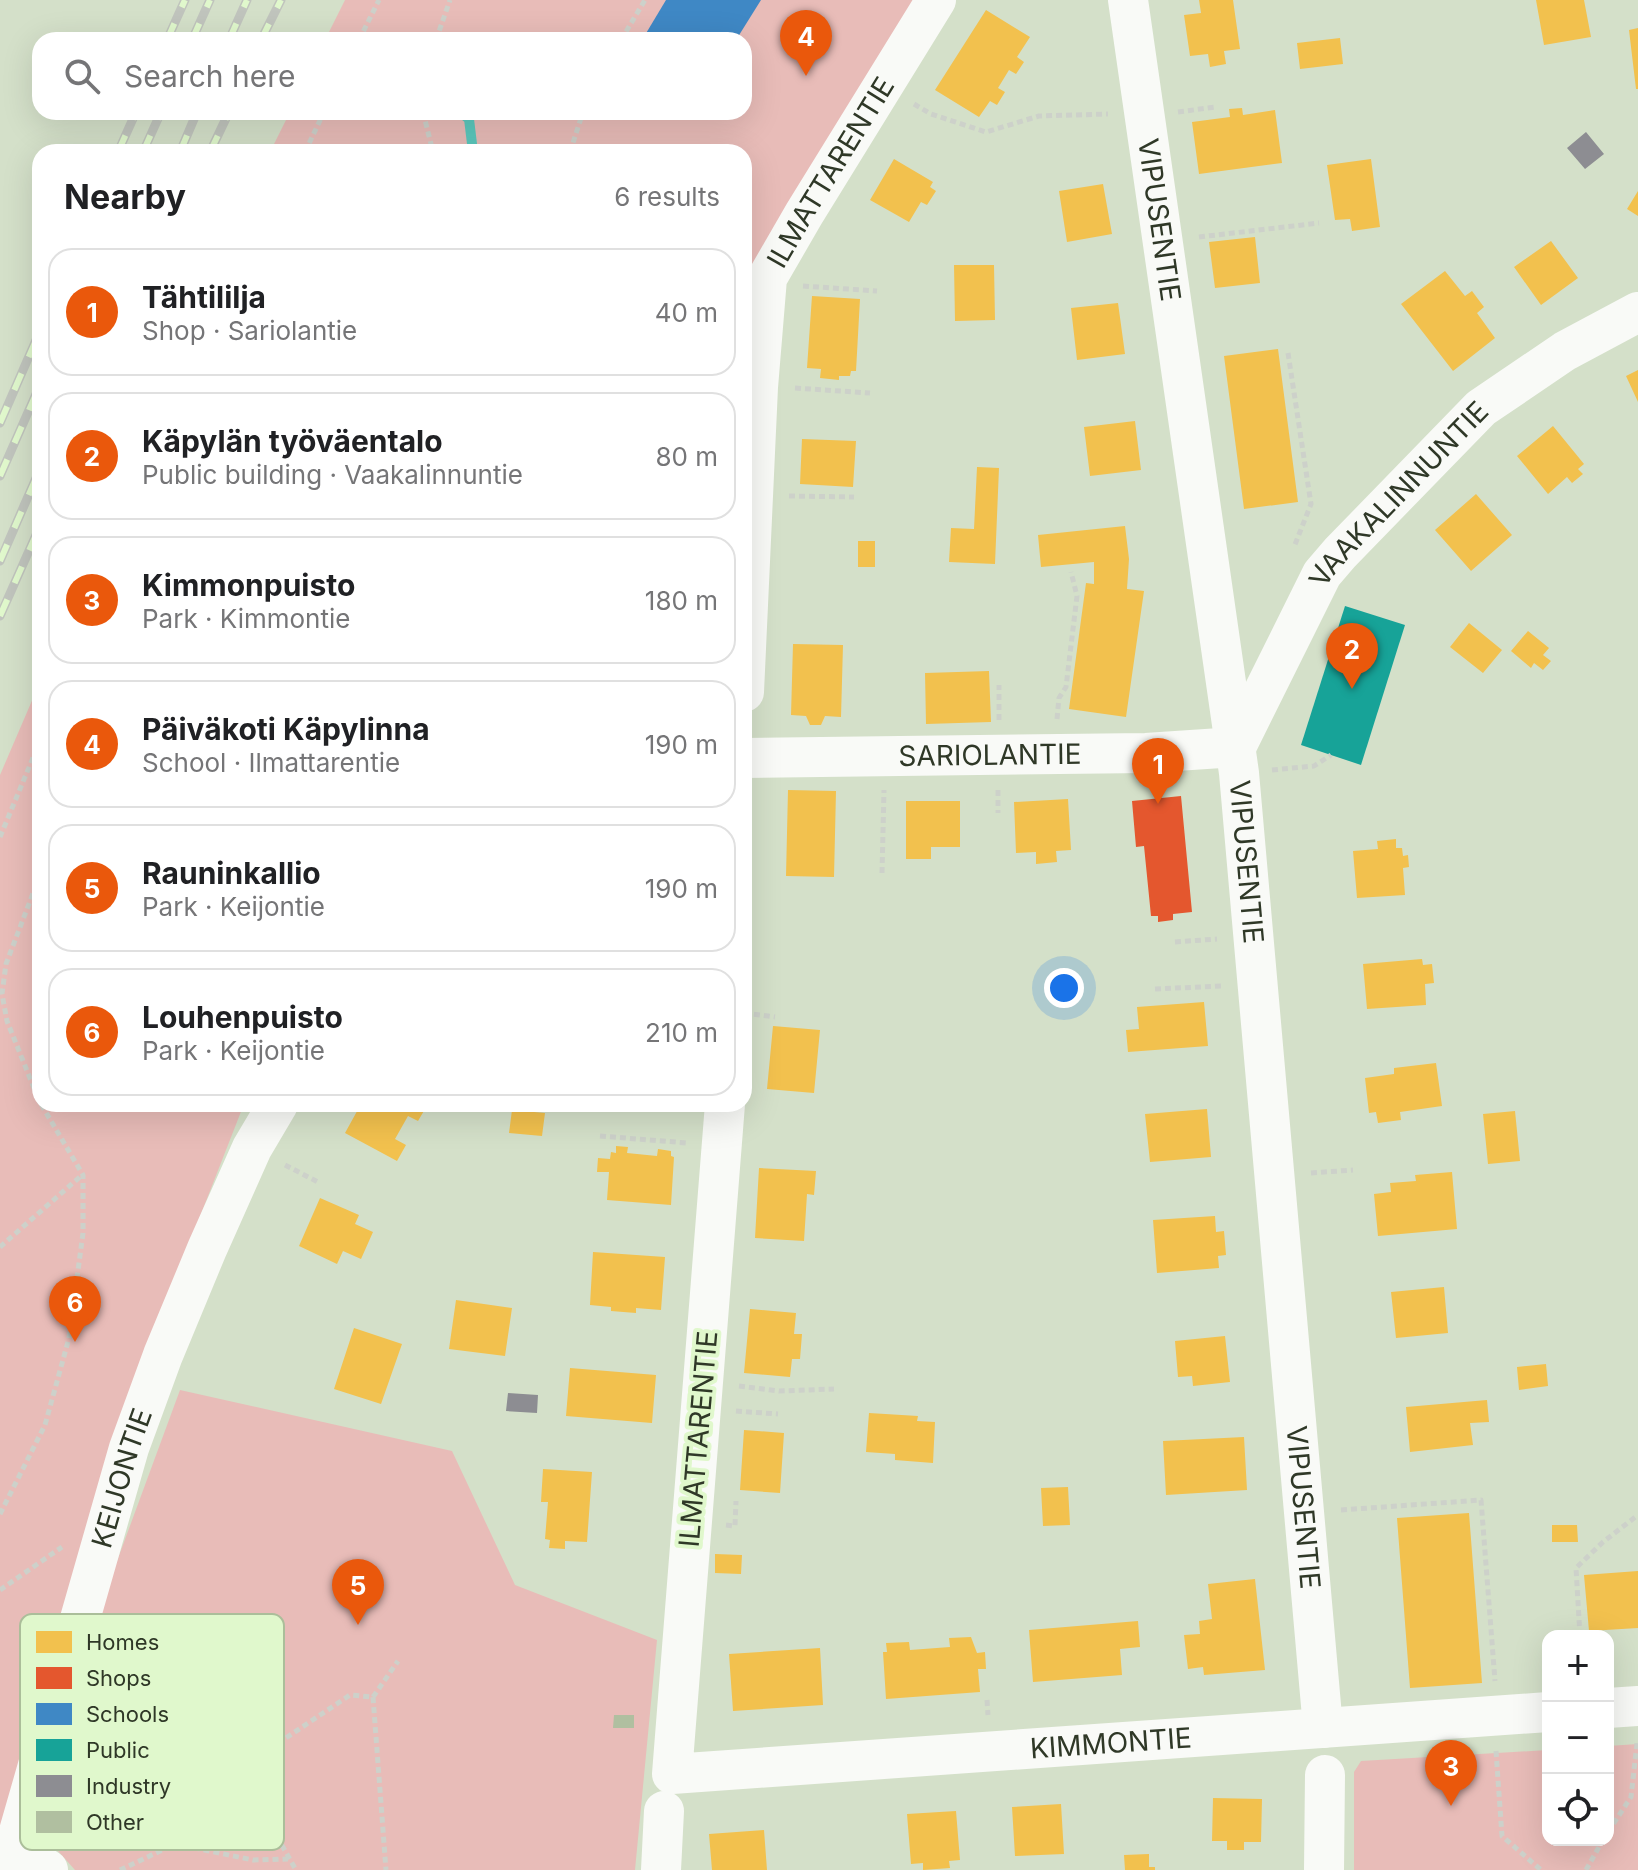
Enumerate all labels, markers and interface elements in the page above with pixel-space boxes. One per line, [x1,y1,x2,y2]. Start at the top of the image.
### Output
pin: 4 [780,10,832,76]
search box [32,32,752,120]
icon: search [60,54,104,98]
text: Search here [124,58,296,94]
street label: ILMATTARENTIE [760,71,901,274]
street label: VIPUSENTIE [1131,136,1188,303]
text: Nearby [64,176,186,217]
text: 6 results [614,181,720,212]
text: Tähtililja [142,279,266,315]
text: 1 [86,297,98,328]
text: 40 m [655,297,718,328]
text: Shop · Sariolantie [142,315,357,346]
street label: VAAKALINNUNTIE [1302,394,1495,592]
text: Käpylän työväentalo [142,423,443,459]
text: 2 [84,441,100,472]
text: 80 m [655,441,718,472]
text: Public building · Vaakalinnuntie [142,459,523,490]
text: Kimmonpuisto [142,567,355,603]
text: 3 [84,585,100,616]
text: 180 m [645,585,718,616]
text: Park · Kimmontie [142,603,350,634]
pin: 2 [1326,623,1378,689]
text: Päiväkoti Käpylinna [142,711,430,747]
text: 4 [83,729,101,760]
text: 190 m [645,729,718,760]
street label: SARIOLANTIE [898,737,1082,773]
pin: 1 [1132,738,1184,804]
text: School · Ilmattarentie [142,747,400,778]
street label: VIPUSENTIE [1223,779,1271,945]
text: Rauninkallio [142,855,321,891]
text: 5 [84,873,100,904]
text: 190 m [645,873,718,904]
text: Park · Keijontie [142,891,325,922]
your location [1044,968,1084,1008]
text: Louhenpuisto [142,999,343,1035]
text: 6 [84,1017,100,1048]
text: 210 m [645,1017,718,1048]
text: Park · Keijontie [142,1035,325,1066]
pin: 6 [49,1276,101,1342]
street label: ILMATTARENTIE [672,1329,724,1549]
street label: KEIJONTIE [84,1404,159,1552]
street label: VIPUSENTIE [1279,1424,1328,1590]
pin: 5 [332,1559,384,1625]
legend [20,1614,284,1850]
text: Homes [86,1629,159,1655]
map controls [1542,1630,1614,1846]
button: + [1542,1630,1614,1702]
text: Shops [86,1665,151,1691]
text: Schools [86,1701,169,1727]
button: − [1542,1702,1614,1774]
street label: KIMMONTIE [1029,1720,1193,1766]
text: Public [86,1737,150,1763]
pin: 3 [1425,1740,1477,1806]
text: Industry [86,1773,171,1799]
button: locate [1542,1774,1614,1846]
text: Other [86,1809,144,1835]

